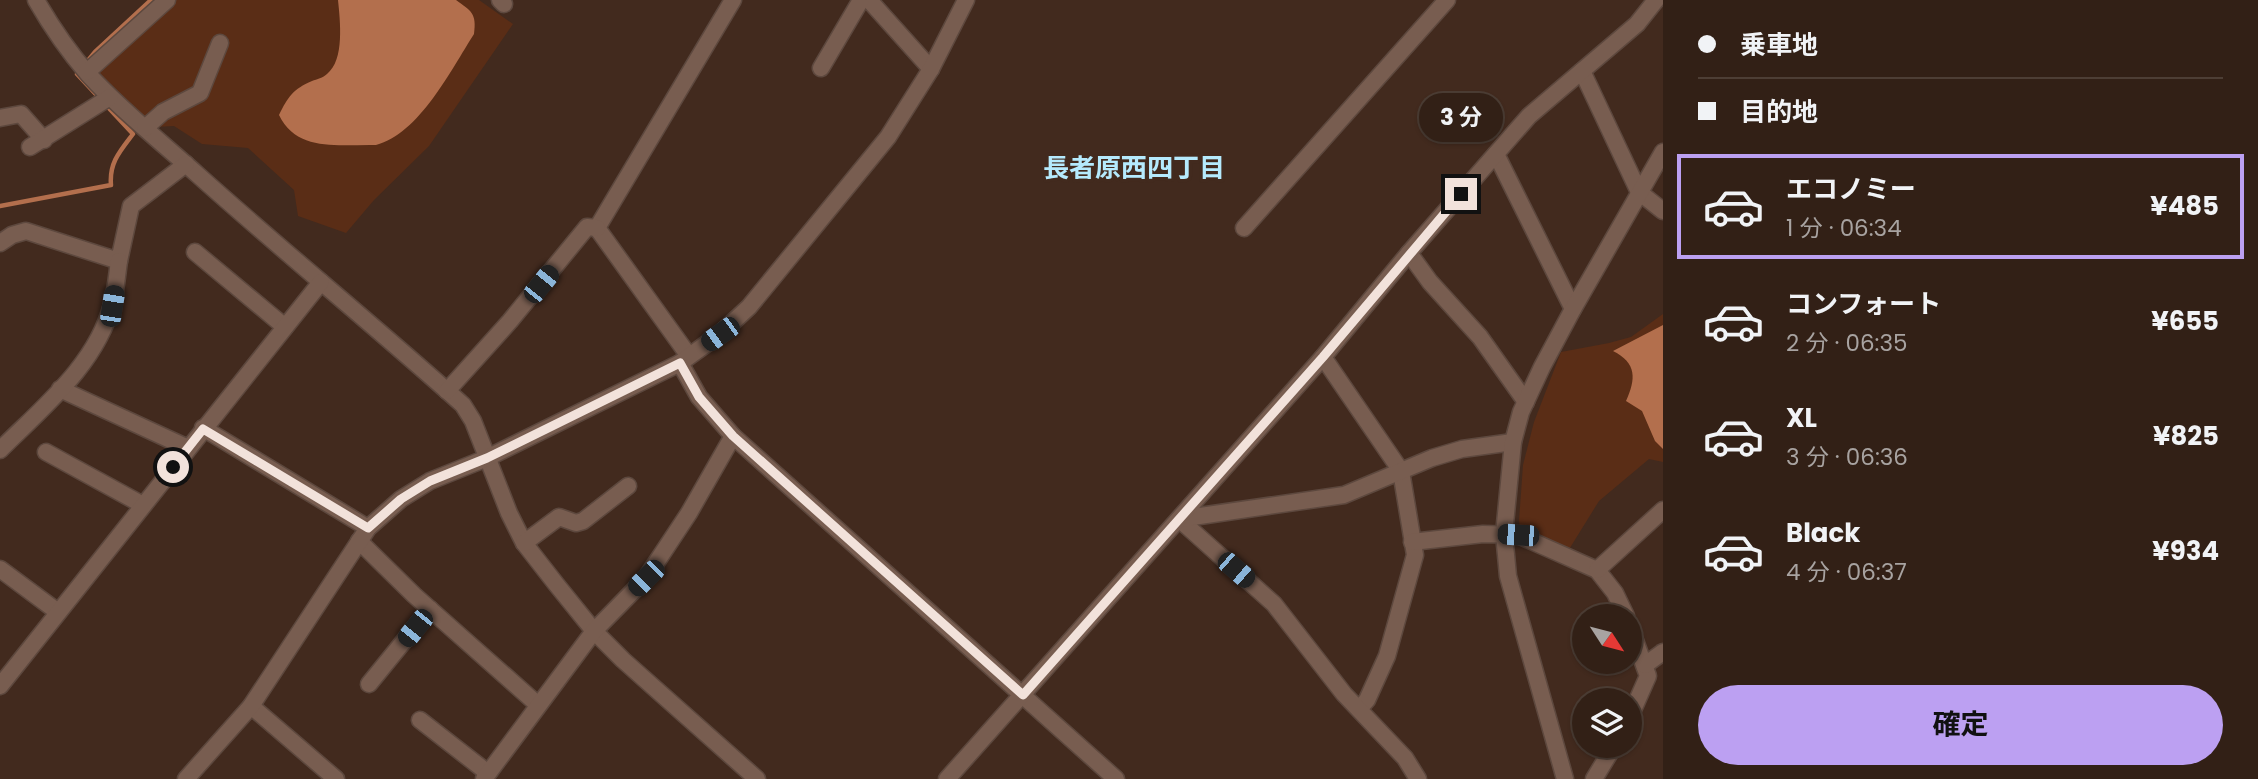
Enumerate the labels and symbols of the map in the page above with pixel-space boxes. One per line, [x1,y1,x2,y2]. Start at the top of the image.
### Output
callout: 3 分 [1419,92,1503,142]
district label: 長者原西四丁目 [1043,150,1225,186]
route end [1445,178,1477,210]
car [520,261,563,307]
car [99,284,126,328]
car [697,313,744,355]
route start [157,451,189,483]
car [1497,523,1540,547]
car [1214,548,1259,592]
car [624,556,669,600]
north arrow [1572,604,1642,674]
car [394,605,437,651]

